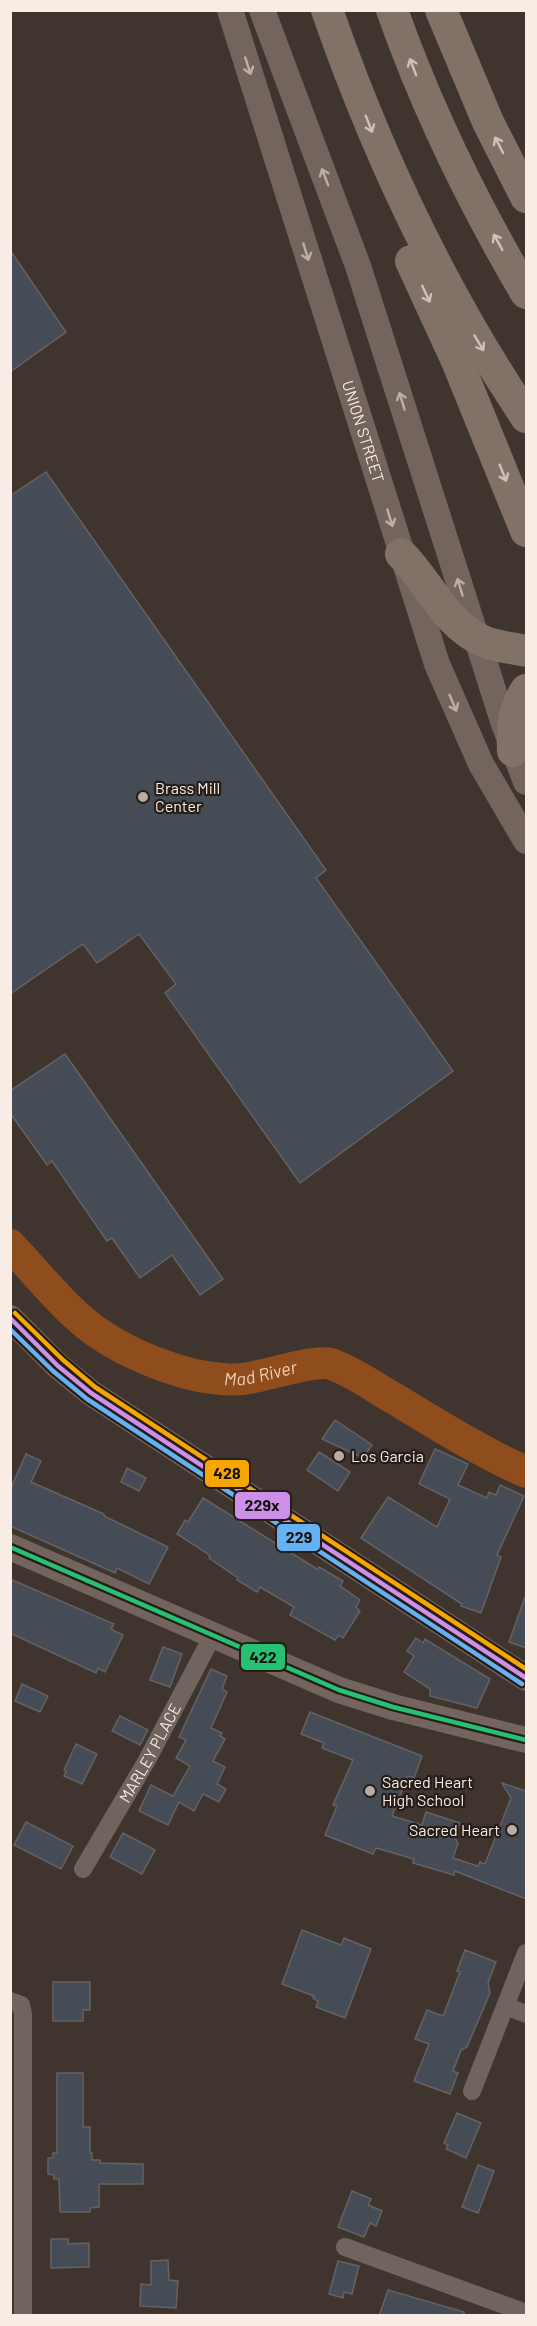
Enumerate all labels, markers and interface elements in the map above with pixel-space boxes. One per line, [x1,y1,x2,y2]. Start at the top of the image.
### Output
one-way arrow [243,56,254,75]
one-way arrow [407,58,418,77]
one-way arrow [364,115,375,133]
one-way arrow [493,136,505,154]
one-way arrow [319,168,330,187]
one-way arrow [492,234,503,252]
one-way arrow [302,242,313,261]
one-way arrow [421,285,433,303]
one-way arrow [474,334,486,351]
street label: UNION STREET [339,378,389,485]
one-way arrow [396,392,407,411]
one-way arrow [498,463,509,482]
one-way arrow [385,508,396,527]
one-way arrow [454,578,465,597]
one-way arrow [448,693,459,712]
place label: Brass Mill Center [155,778,220,815]
marker: Brass Mill Center [136,790,150,804]
water label: Mad River [224,1355,299,1389]
place label: Los Garcia [351,1446,424,1465]
marker: Los Garcia [332,1449,346,1463]
line badge: 428 [204,1459,250,1488]
text: 428 [213,1463,241,1482]
line badge: 229x [234,1491,291,1520]
text: 229x [244,1495,280,1514]
line badge: 229 [276,1523,321,1552]
text: 229 [286,1527,312,1546]
line badge: 422 [240,1643,286,1671]
text: 422 [249,1647,277,1666]
street label: MARLEY PLACE [114,1700,184,1806]
place label: Sacred Heart High School [382,1772,473,1809]
marker: Sacred Heart High School [363,1784,377,1798]
place label: Sacred Heart [409,1820,500,1839]
marker: Sacred Heart [505,1823,519,1837]

